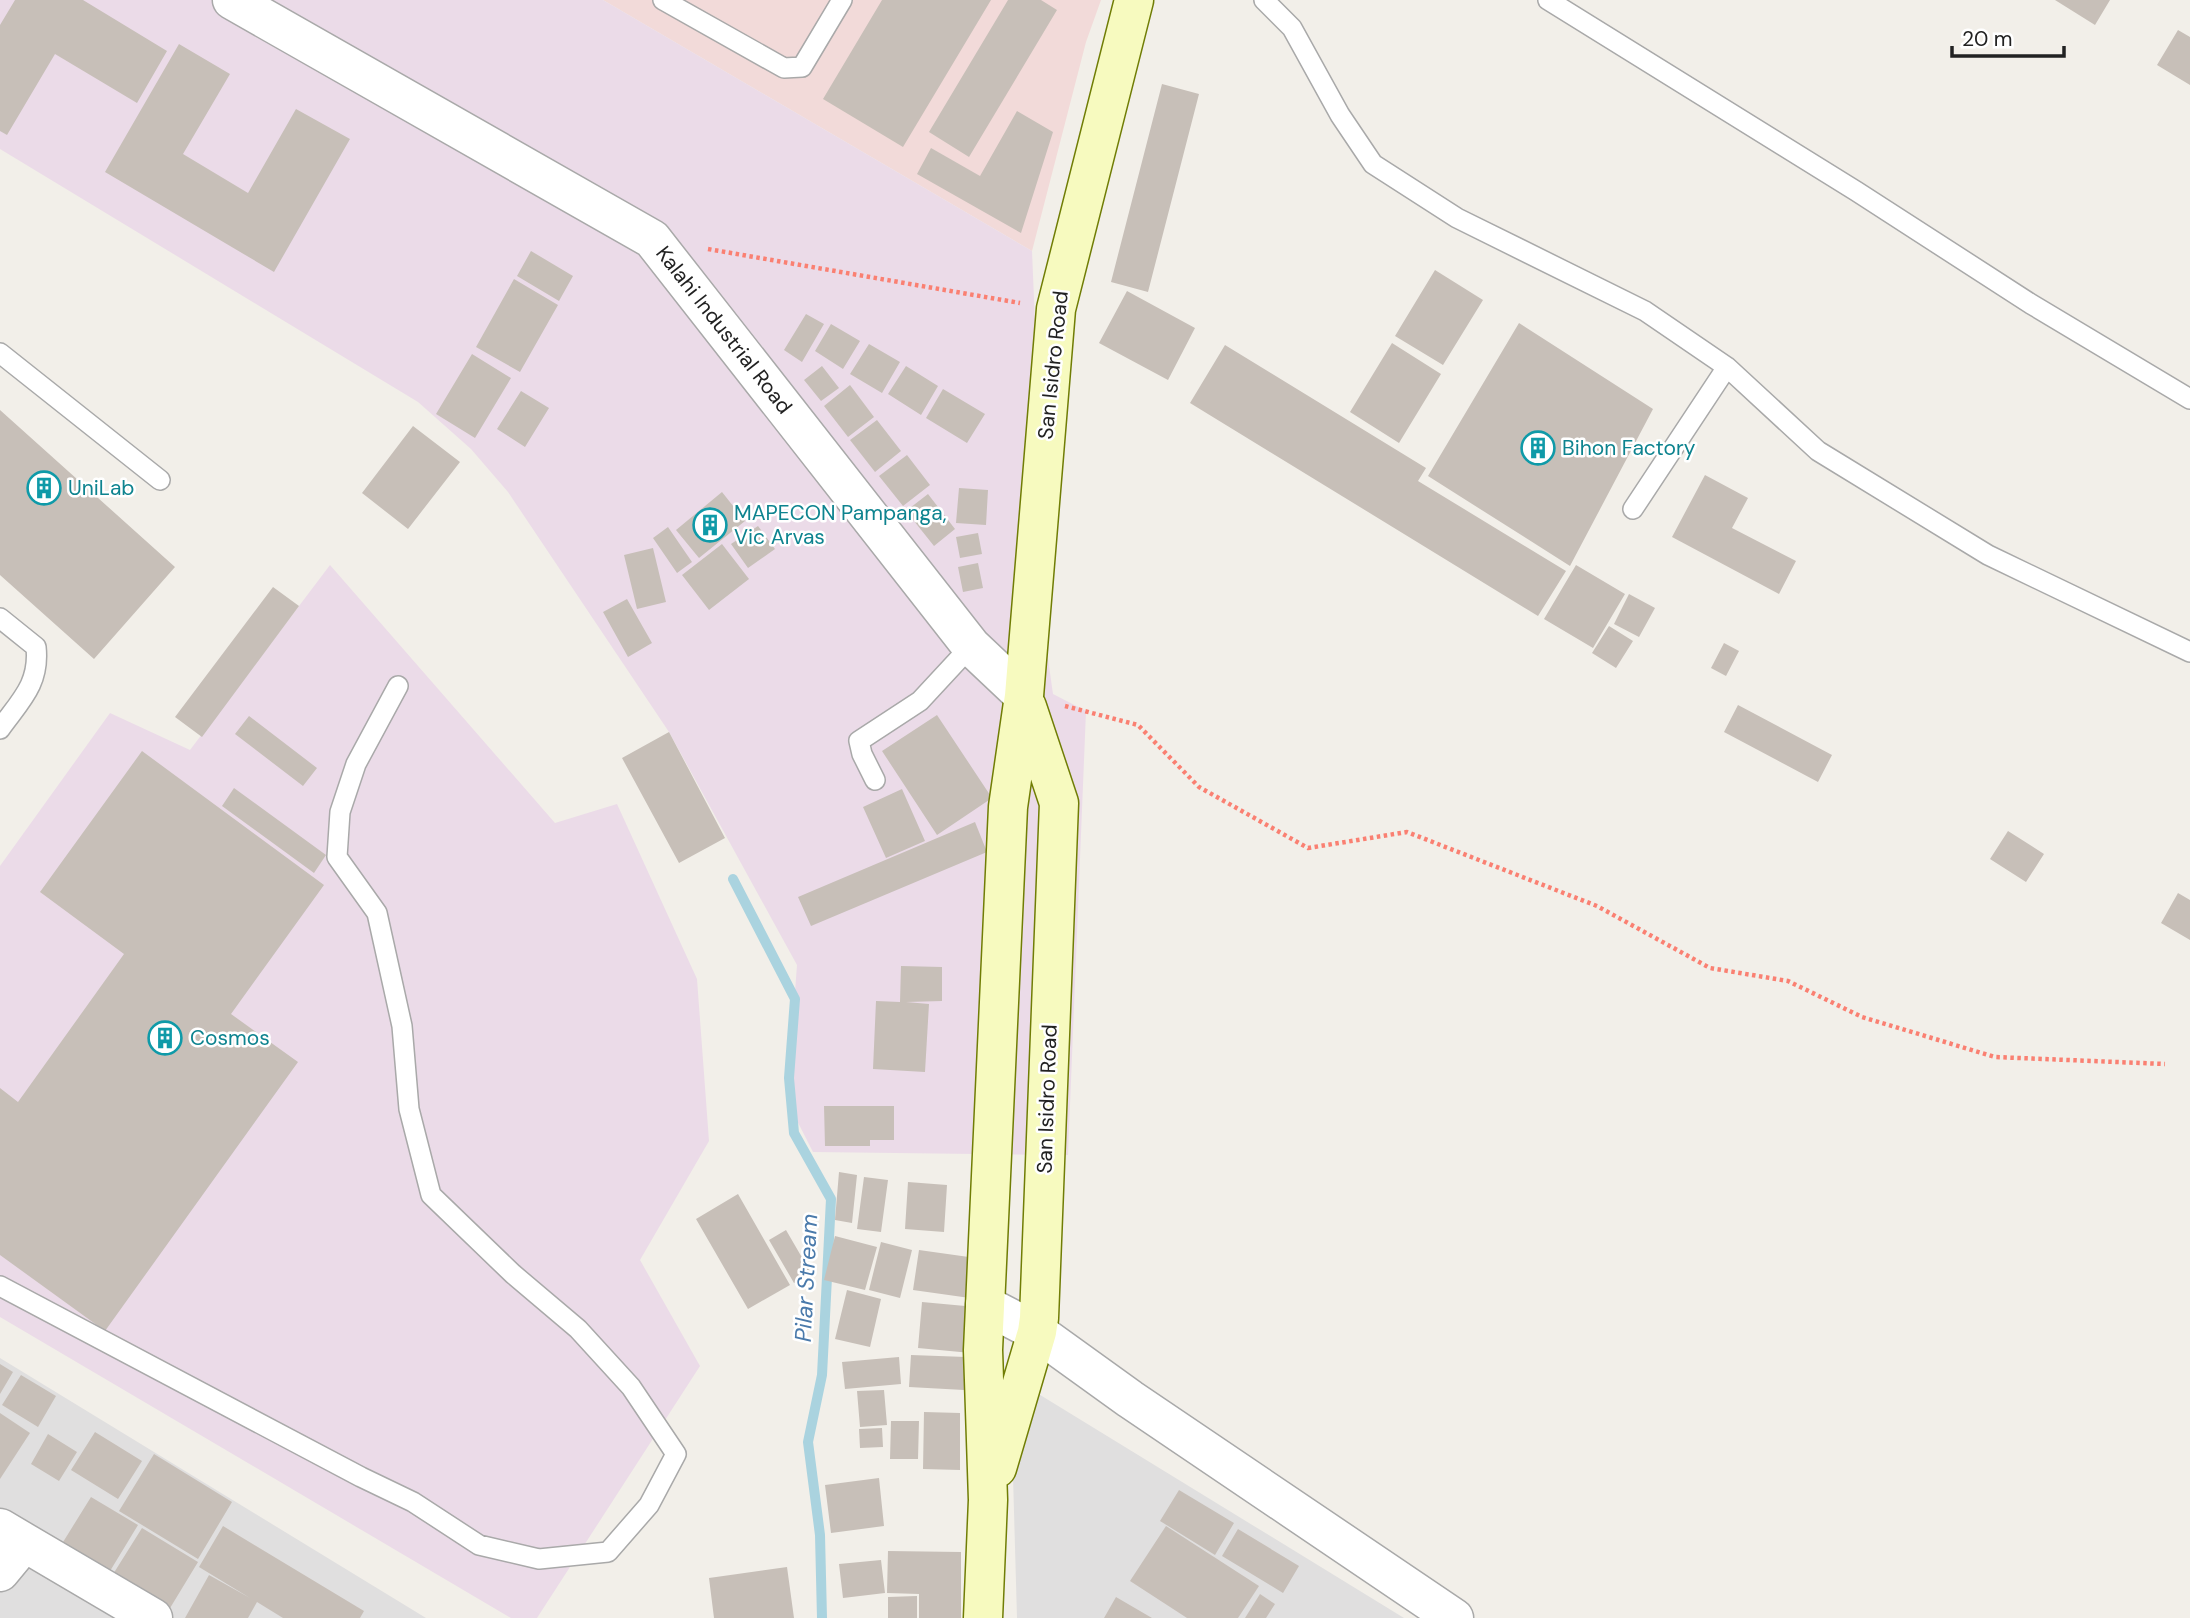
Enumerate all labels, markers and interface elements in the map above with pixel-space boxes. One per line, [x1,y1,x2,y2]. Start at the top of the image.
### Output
scale bar [1952,14,2064,58]
text: 20 m [1962,25,2013,53]
street label: Kalahi Industrial Road [650,240,798,420]
street label: San Isidro Road [1031,289,1075,441]
building icon: Bihon Factory [1519,429,1557,467]
place label: Bihon Factory [1562,434,1696,462]
building icon: UniLab [25,469,63,507]
place label: UniLab [68,474,135,502]
place label: MAPECON Pampanga, Vic Arvas [734,499,947,551]
building icon: MAPECON Pampanga, Vic Arvas [691,506,729,544]
building icon: Cosmos [146,1019,184,1057]
place label: Cosmos [190,1024,270,1052]
street label: San Isidro Road [1030,1024,1064,1174]
water label: Pilar Stream [788,1213,824,1343]

